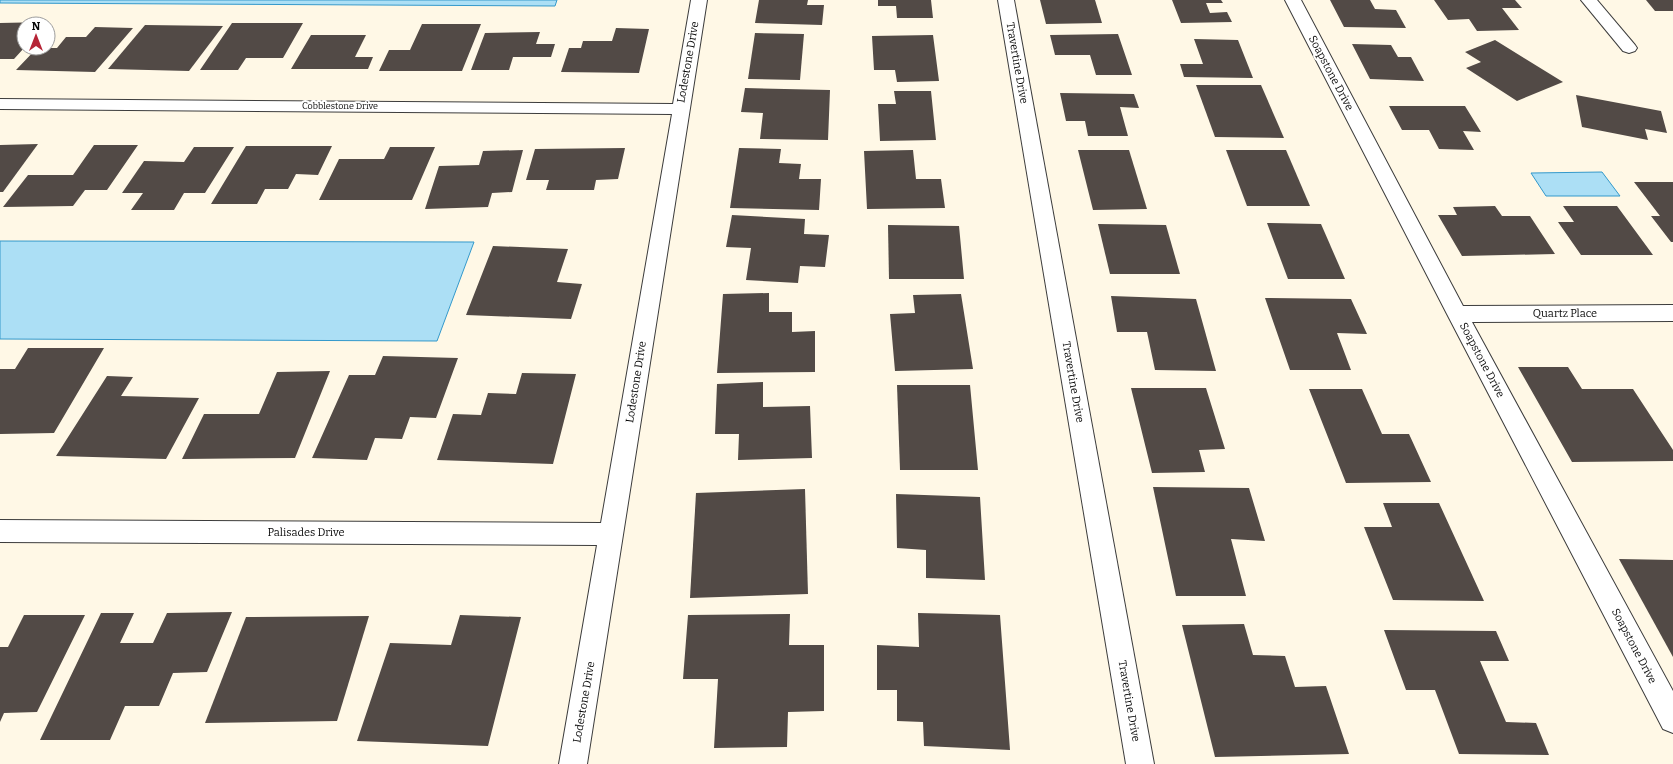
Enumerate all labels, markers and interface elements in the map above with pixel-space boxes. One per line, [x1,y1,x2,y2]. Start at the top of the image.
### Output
north arrow [16,16,56,56]
text: N [32,20,41,33]
street label: Lodestone Drive [674,20,702,104]
street label: Travertine Drive [1003,21,1031,105]
street label: Soapstone Drive [1306,33,1356,113]
street label: Cobblestone Drive [302,101,378,111]
street label: Quartz Place [1533,307,1597,320]
street label: Soapstone Drive [1457,320,1507,400]
street label: Lodestone Drive [623,340,649,424]
street label: Travertine Drive [1059,340,1087,424]
street label: Palisades Drive [267,526,345,539]
street label: Soapstone Drive [1609,606,1659,686]
street label: Travertine Drive [1115,659,1143,743]
street label: Lodestone Drive [570,660,598,744]

